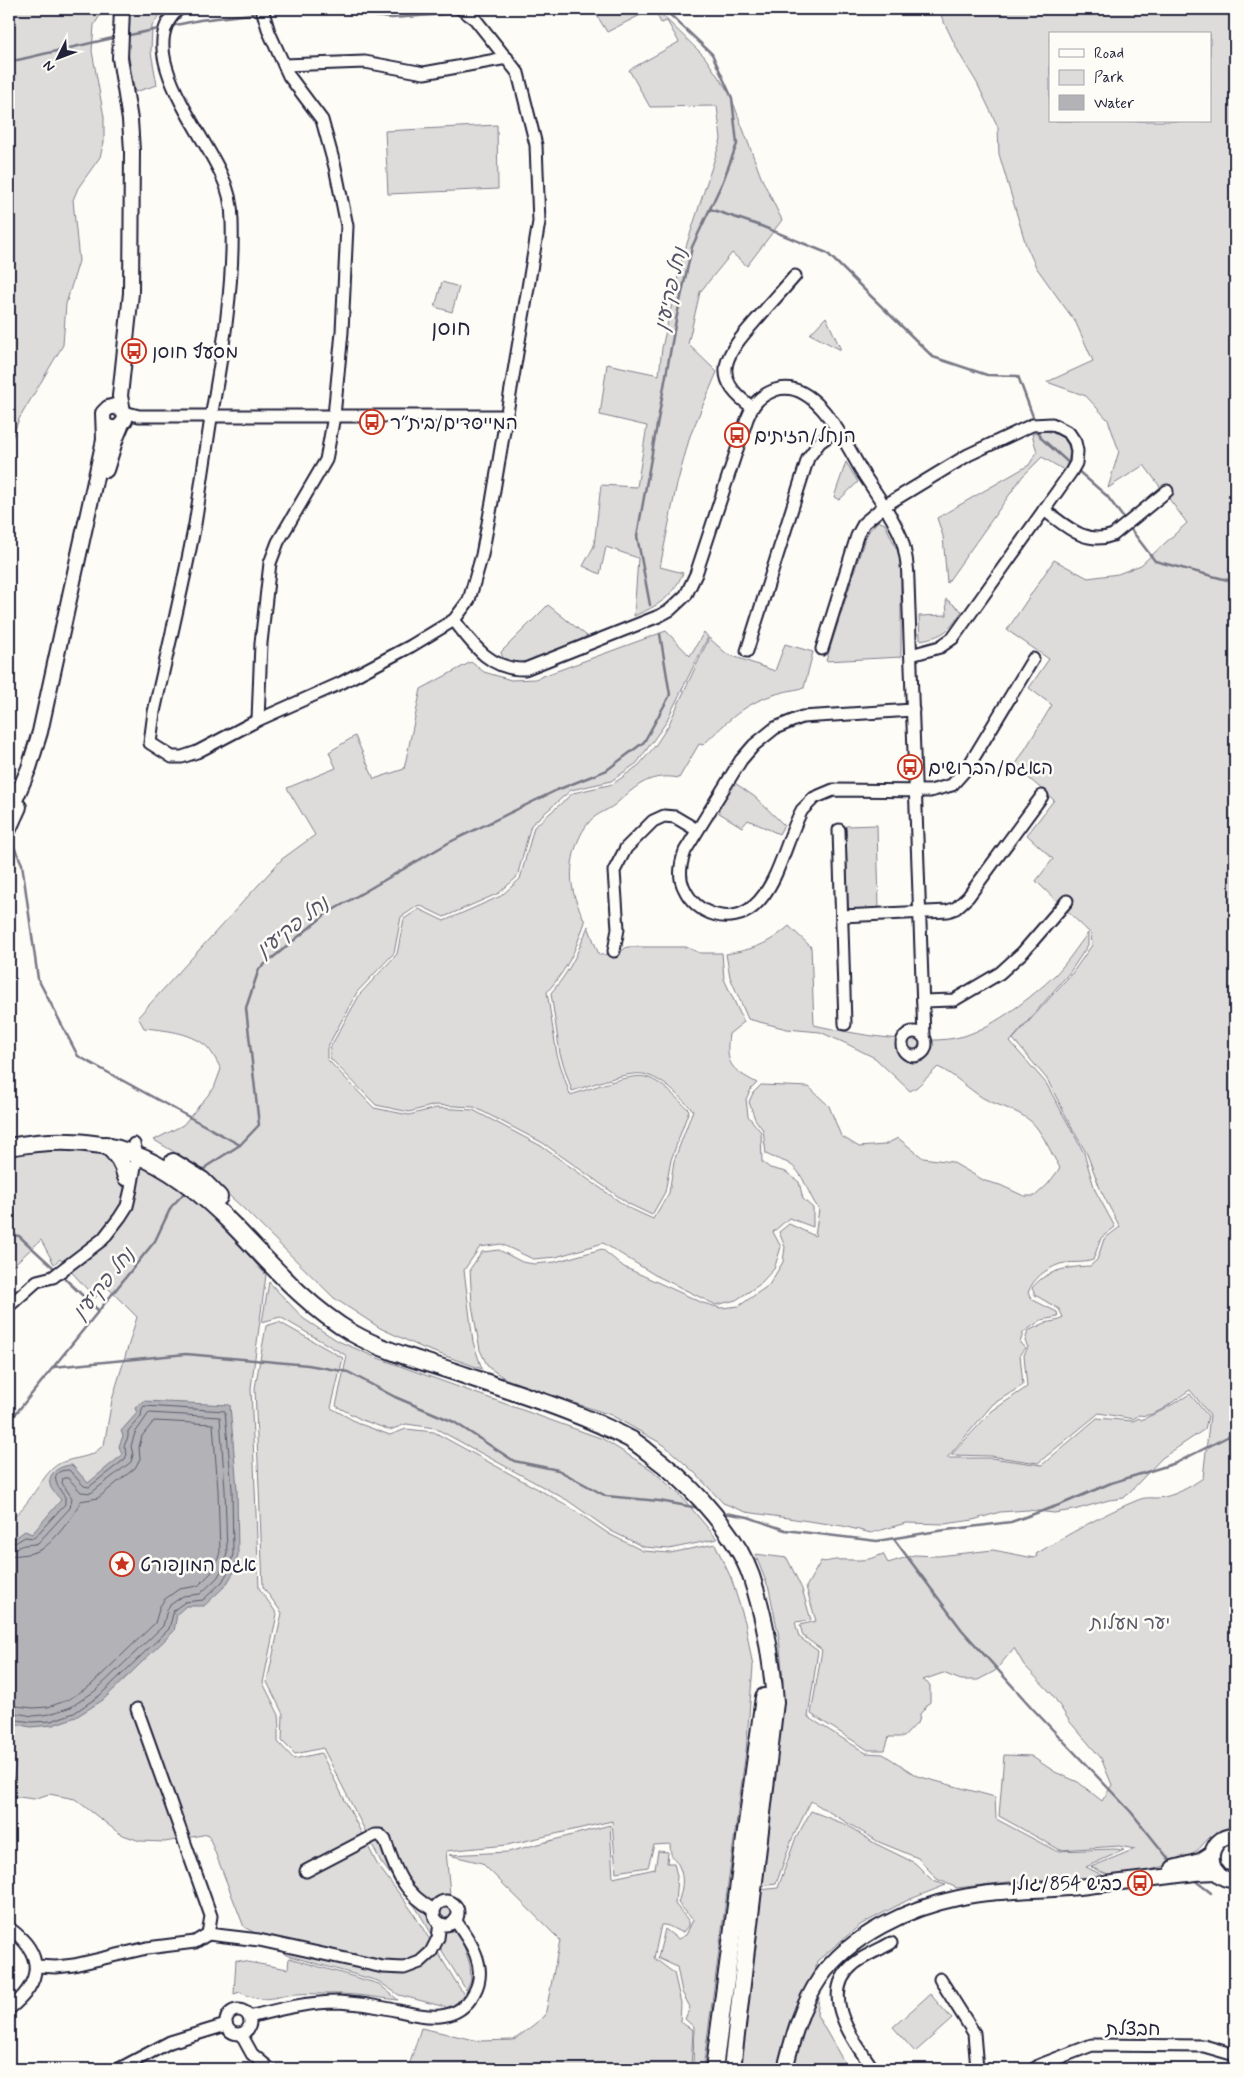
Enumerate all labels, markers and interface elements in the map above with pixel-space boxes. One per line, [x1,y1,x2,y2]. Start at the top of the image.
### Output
north arrow [32,32,82,82]
legend [1049,32,1212,122]
text: Road [1094,44,1124,64]
text: N [39,57,59,76]
text: Park [1094,68,1124,88]
text: Water [1094,94,1134,114]
water label: נחל פקיעין [649,244,694,334]
district label: חוסן [431,315,471,343]
bus stop icon: מסעף חוסן [121,338,147,364]
place label: מסעף חוסן [152,340,238,365]
bus stop icon: המייסדים/בית״ר [359,409,385,435]
place label: המייסדים/בית״ר [390,411,518,436]
bus stop icon: הנחל/הזיתים [724,422,750,448]
place label: הנחל/הזיתים [754,424,856,449]
bus stop icon: האגם/הברושים [897,754,923,780]
place label: האגם/הברושים [928,756,1053,781]
water label: נחל פקיעין [251,890,335,964]
water label: נחל פקיעין [67,1242,142,1325]
place icon: אגם המונפורט [109,1551,135,1577]
place label: אגם המונפורט [140,1553,257,1578]
park label: יער מעלות [1089,1611,1170,1636]
bus stop icon: כביש 854/גולן [1127,1870,1153,1896]
place label: כביש 854/גולן [1011,1872,1122,1897]
street label: חבצלת [1104,2017,1161,2042]

